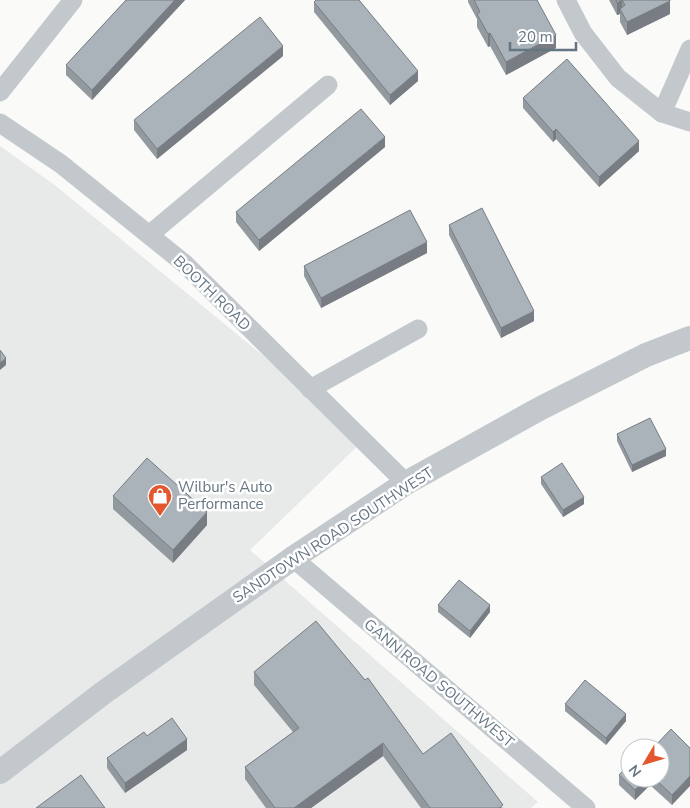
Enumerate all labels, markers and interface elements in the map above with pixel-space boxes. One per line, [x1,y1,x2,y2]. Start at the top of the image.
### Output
scale bar [510,20,576,52]
text: 20 m [518,27,553,47]
street label: BOOTH ROAD [169,251,255,335]
street label: SANDTOWN ROAD SOUTHWEST [229,463,437,607]
place label: Wilbur's Auto Performance [178,477,272,514]
shop icon: Wilbur's Auto Performance [147,483,173,517]
street label: GANN ROAD SOUTHWEST [360,614,518,752]
north arrow [620,738,670,788]
text: N [624,761,646,781]

